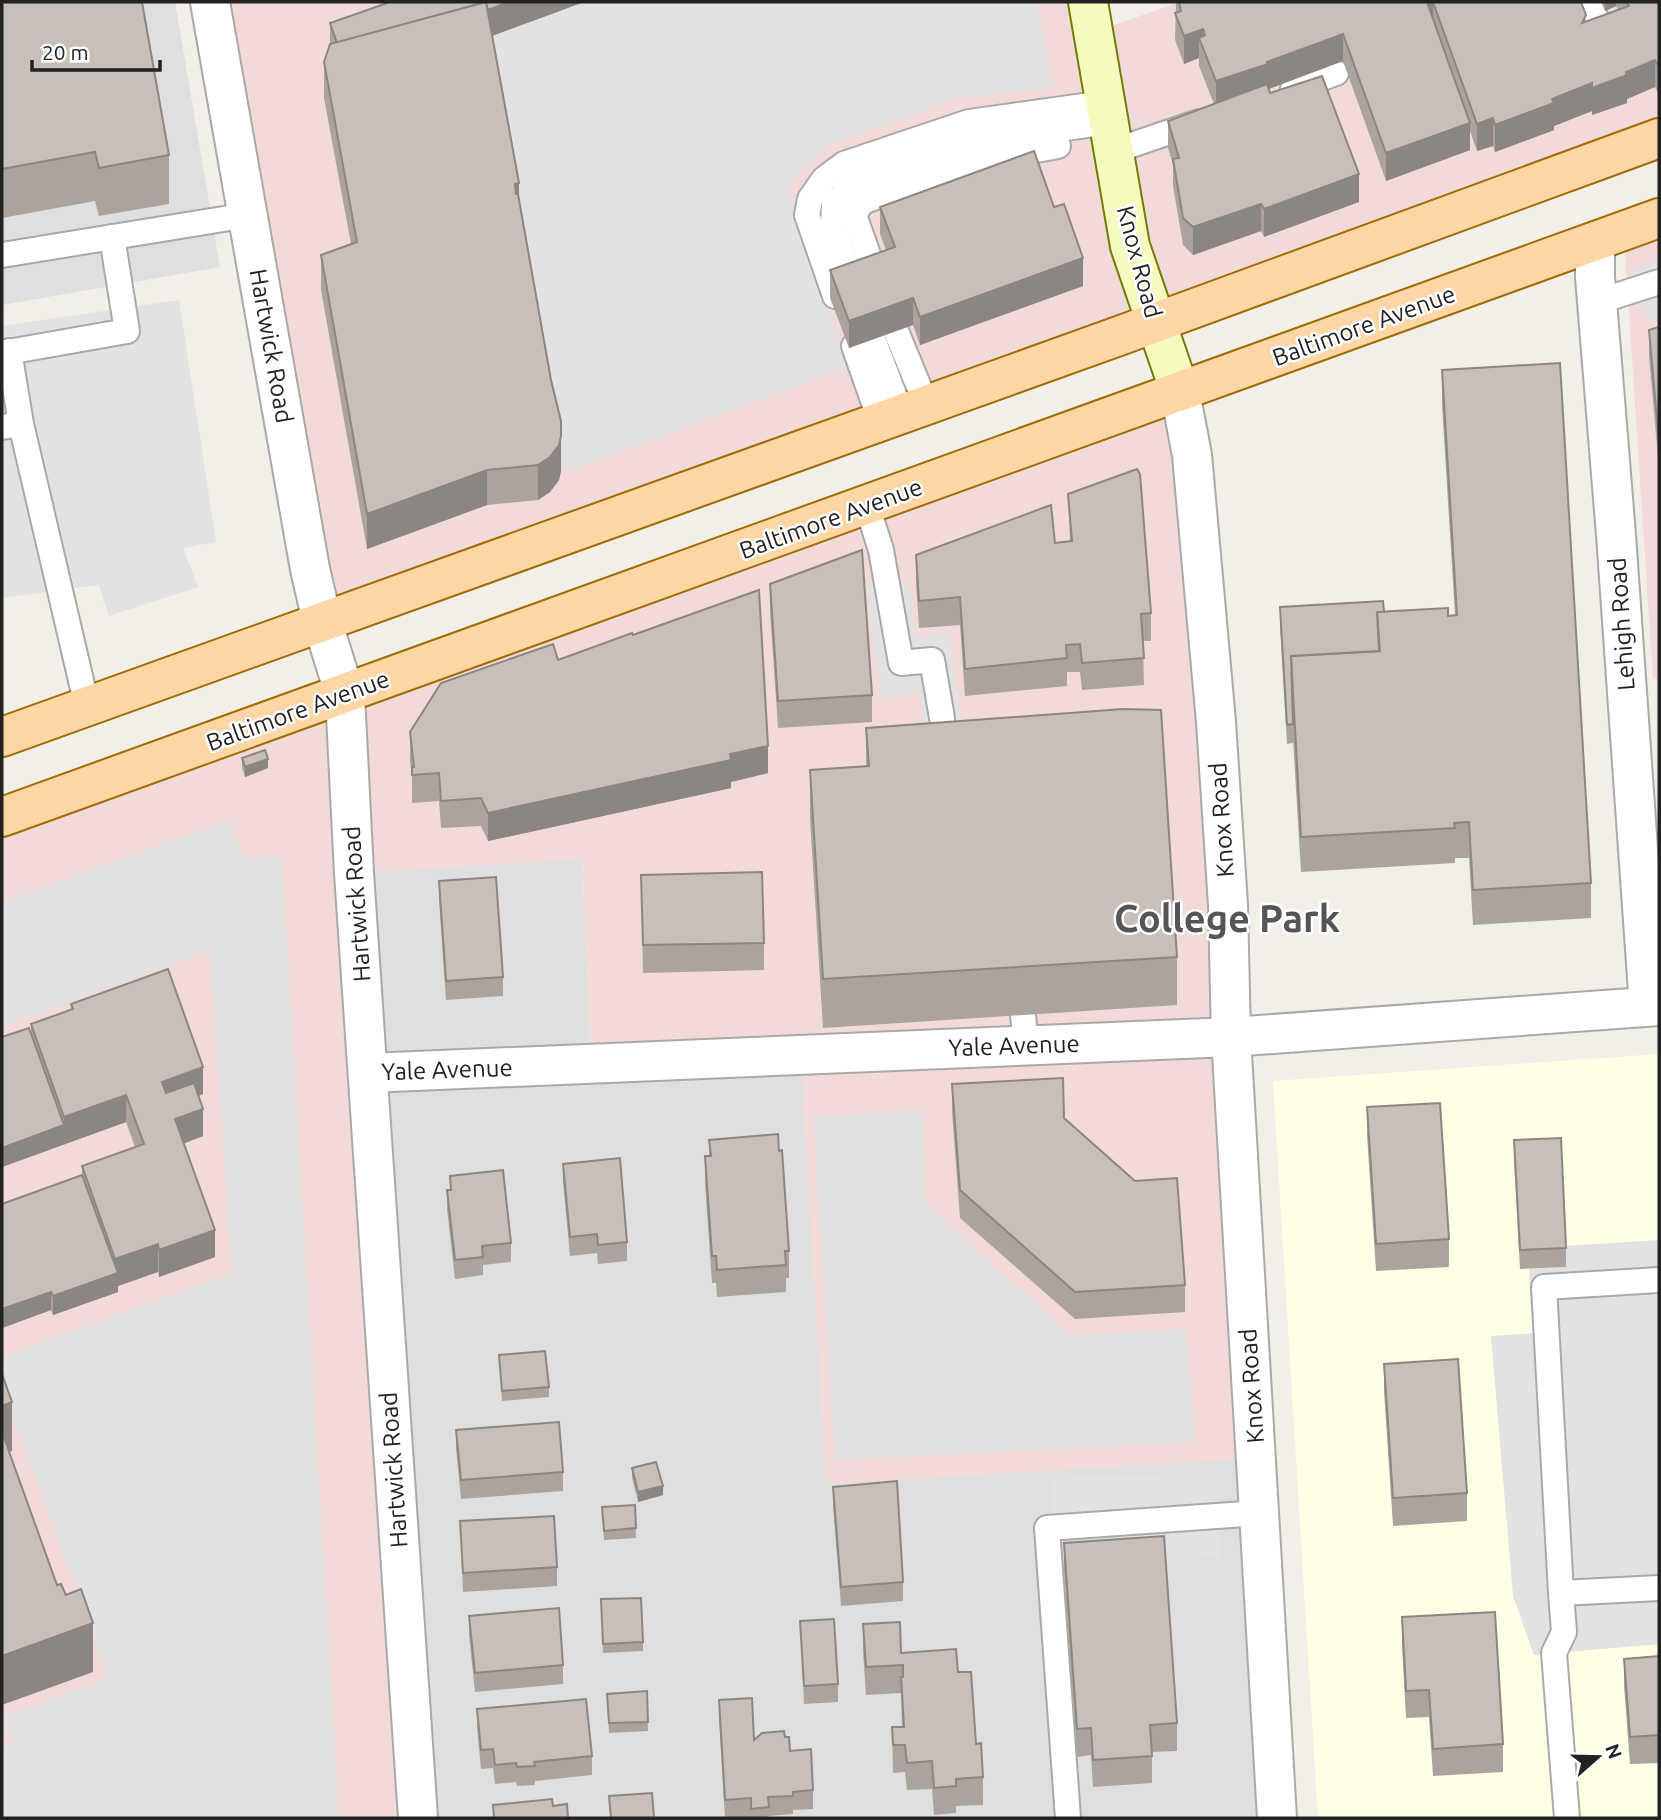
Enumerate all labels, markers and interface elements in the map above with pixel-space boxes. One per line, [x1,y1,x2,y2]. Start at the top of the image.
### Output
scale bar [32,28,159,72]
text: 20 m [42,40,89,64]
street label: Knox Road [1112,203,1167,321]
street label: Hartwick Road [245,267,298,425]
street label: Baltimore Avenue [1269,280,1459,371]
street label: Baltimore Avenue [736,473,926,564]
street label: Lehigh Road [1603,557,1640,691]
street label: Baltimore Avenue [203,665,393,756]
street label: Knox Road [1204,762,1239,878]
street label: Hartwick Road [338,825,375,983]
district label: College Park [1114,897,1340,939]
street label: Yale Avenue [948,1030,1080,1061]
street label: Yale Avenue [381,1054,513,1085]
street label: Knox Road [1234,1328,1269,1444]
street label: Hartwick Road [375,1391,412,1549]
north arrow [1563,1722,1633,1792]
text: N [1601,1741,1627,1762]

